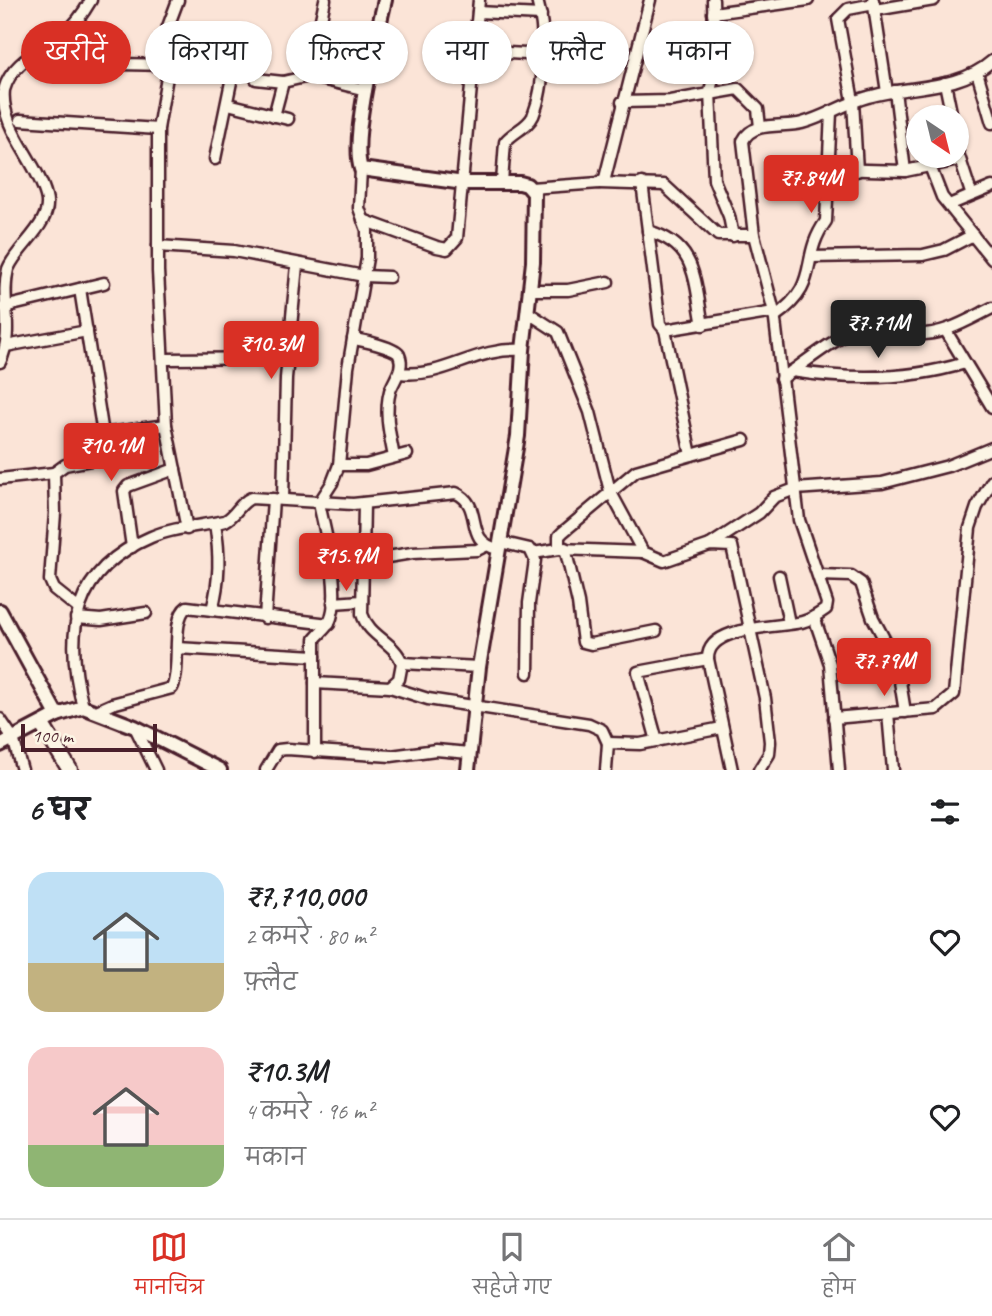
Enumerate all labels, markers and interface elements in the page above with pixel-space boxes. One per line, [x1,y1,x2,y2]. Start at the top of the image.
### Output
chip: खरीदें [21,21,131,84]
chip: किराया [145,21,272,84]
chip: फ़िल्टर [286,21,408,84]
chip: नया [422,21,512,84]
chip: फ़्लैट [526,21,629,84]
chip: मकान [643,21,754,84]
north arrow [906,105,970,168]
map controls [906,105,969,168]
pin: ₹7.84M [754,156,868,215]
text: ₹7.84M [780,163,842,192]
pin: ₹7.71M [821,300,935,360]
text: ₹7.71M [847,308,909,337]
pin: ₹10.3M [214,322,328,381]
text: ₹10.3M [240,329,302,358]
pin: ₹10.1M [54,424,168,483]
text: ₹10.1M [80,431,142,460]
pin: ₹15.9M [289,534,403,593]
text: ₹15.9M [315,541,377,570]
pin: ₹7.79M [827,638,941,698]
text: ₹7.79M [853,646,915,675]
scale bar [21,721,158,753]
text: 100 m [32,724,73,748]
text: 6 घर [28,791,89,829]
icon: filters [926,793,964,831]
text: ₹7,710,000 [245,877,365,915]
icon: home [84,900,168,984]
text: 2 कमरे · 80 m² [245,922,373,951]
icon: heart [926,923,964,961]
text: फ़्लैट [245,968,297,997]
text: ₹10.3M [245,1052,327,1090]
icon: home [84,1075,168,1159]
text: 4 कमरे · 96 m² [245,1097,373,1126]
icon: heart [926,1098,964,1136]
text: मकान [245,1143,306,1172]
tab: मानचित्र [134,1228,204,1308]
tab: सहेजे गए [473,1228,551,1308]
tab: होम [820,1228,858,1308]

